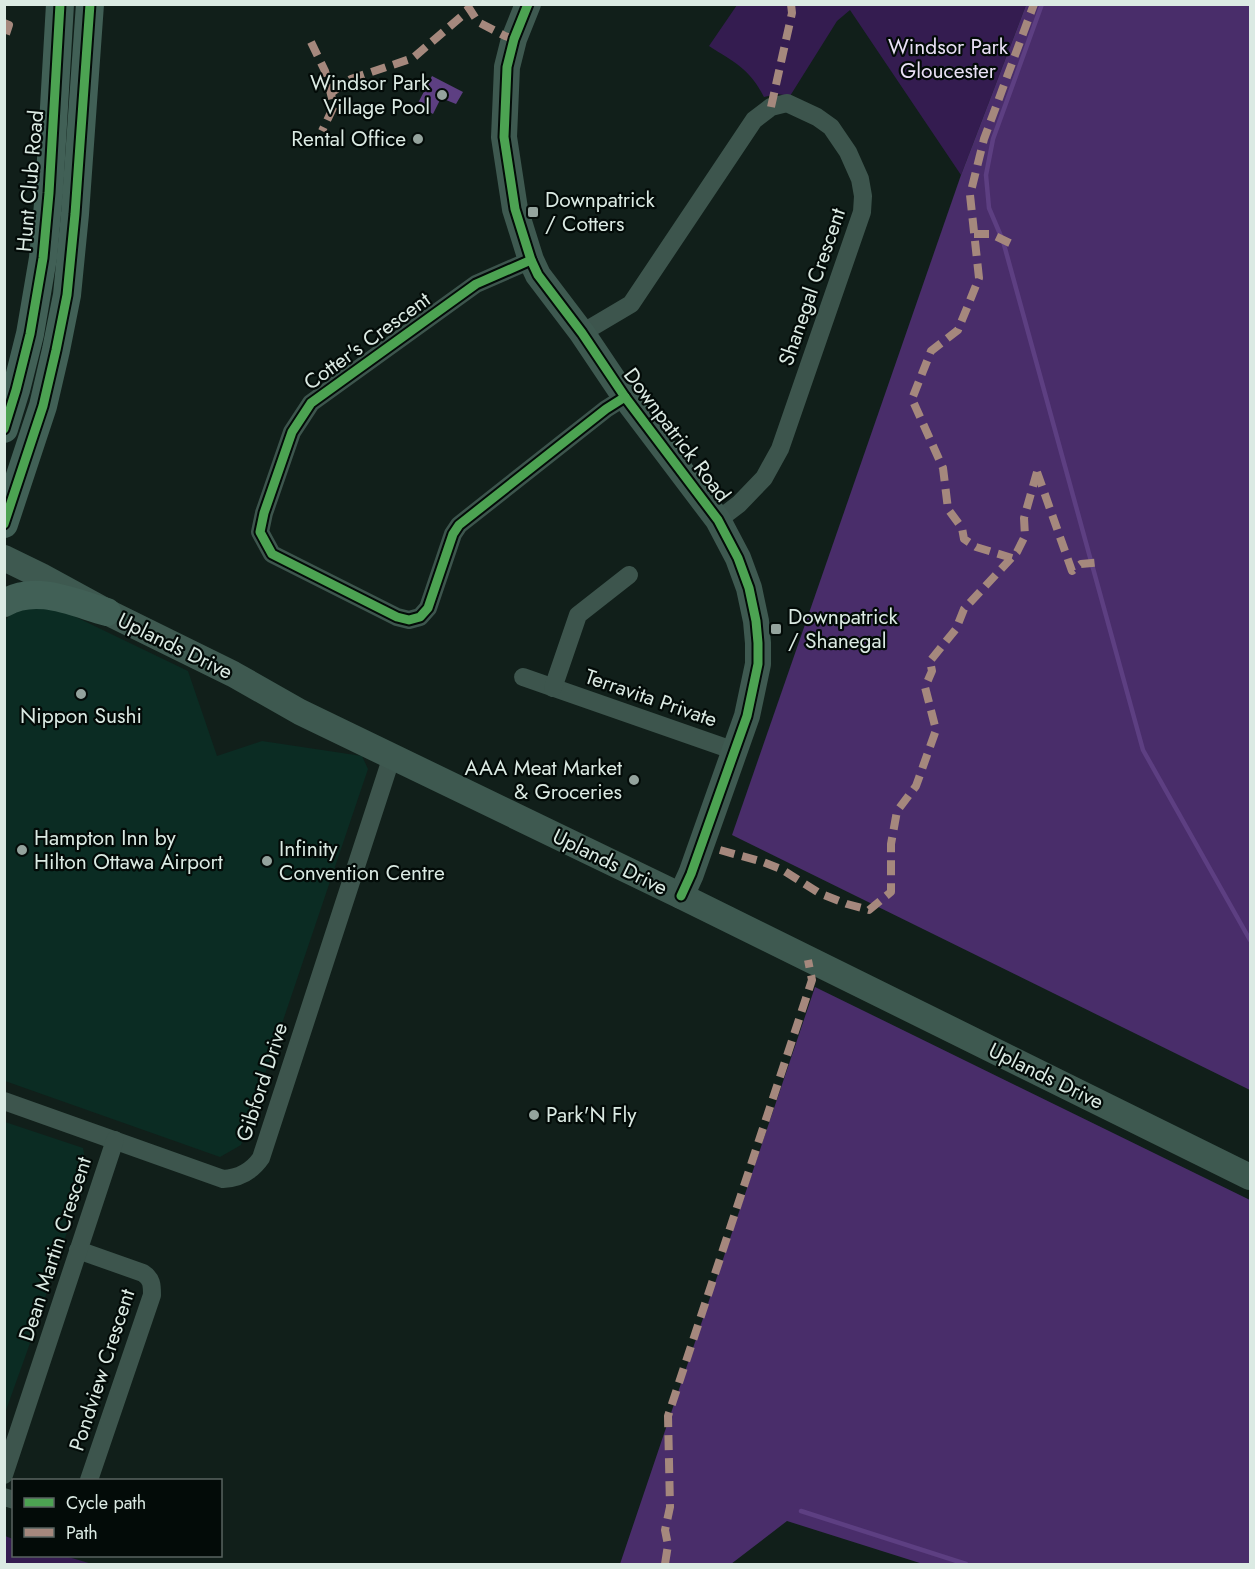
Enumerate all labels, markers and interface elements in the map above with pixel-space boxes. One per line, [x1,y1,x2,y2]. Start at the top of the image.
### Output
park label: Windsor Park Gloucester [888,32,1009,86]
place label: Windsor Park Village Pool [310,68,431,122]
marker: Windsor Park Village Pool [435,88,449,102]
street label: Hunt Club Road [9,109,51,253]
place label: Rental Office [291,124,406,154]
marker: Rental Office [411,132,425,146]
place label: Downpatrick / Cotters [545,185,656,239]
street label: Shanegal Crescent [771,204,853,370]
marker: Downpatrick / Cotters [526,205,540,219]
street label: Cotter's Crescent [297,285,437,397]
street label: Downpatrick Road [616,362,738,508]
place label: Downpatrick / Shanegal [788,602,899,656]
street label: Uplands Drive [112,605,238,687]
marker: Downpatrick / Shanegal [769,622,783,636]
street label: Terravita Private [581,661,721,735]
marker: Nippon Sushi [74,687,88,701]
place label: Nippon Sushi [20,701,142,731]
place label: AAA Meat Market & Groceries [465,753,622,807]
marker: AAA Meat Market & Groceries [627,773,641,787]
street label: Uplands Drive [547,821,673,903]
place label: Hampton Inn by Hilton Ottawa Airport [34,823,223,877]
place label: Infinity Convention Centre [279,834,445,888]
marker: Hampton Inn by Hilton Ottawa Airport [15,843,29,857]
marker: Infinity Convention Centre [260,854,274,868]
street label: Gibford Drive [229,1019,295,1145]
street label: Uplands Drive [983,1035,1109,1117]
place label: Park'N Fly [546,1100,637,1130]
marker: Park'N Fly [527,1108,541,1122]
street label: Dean Martin Crescent [11,1153,99,1345]
street label: Pondview Crescent [62,1285,142,1455]
legend [12,1479,222,1557]
text: Cycle path [66,1490,146,1516]
text: Path [66,1520,98,1546]

